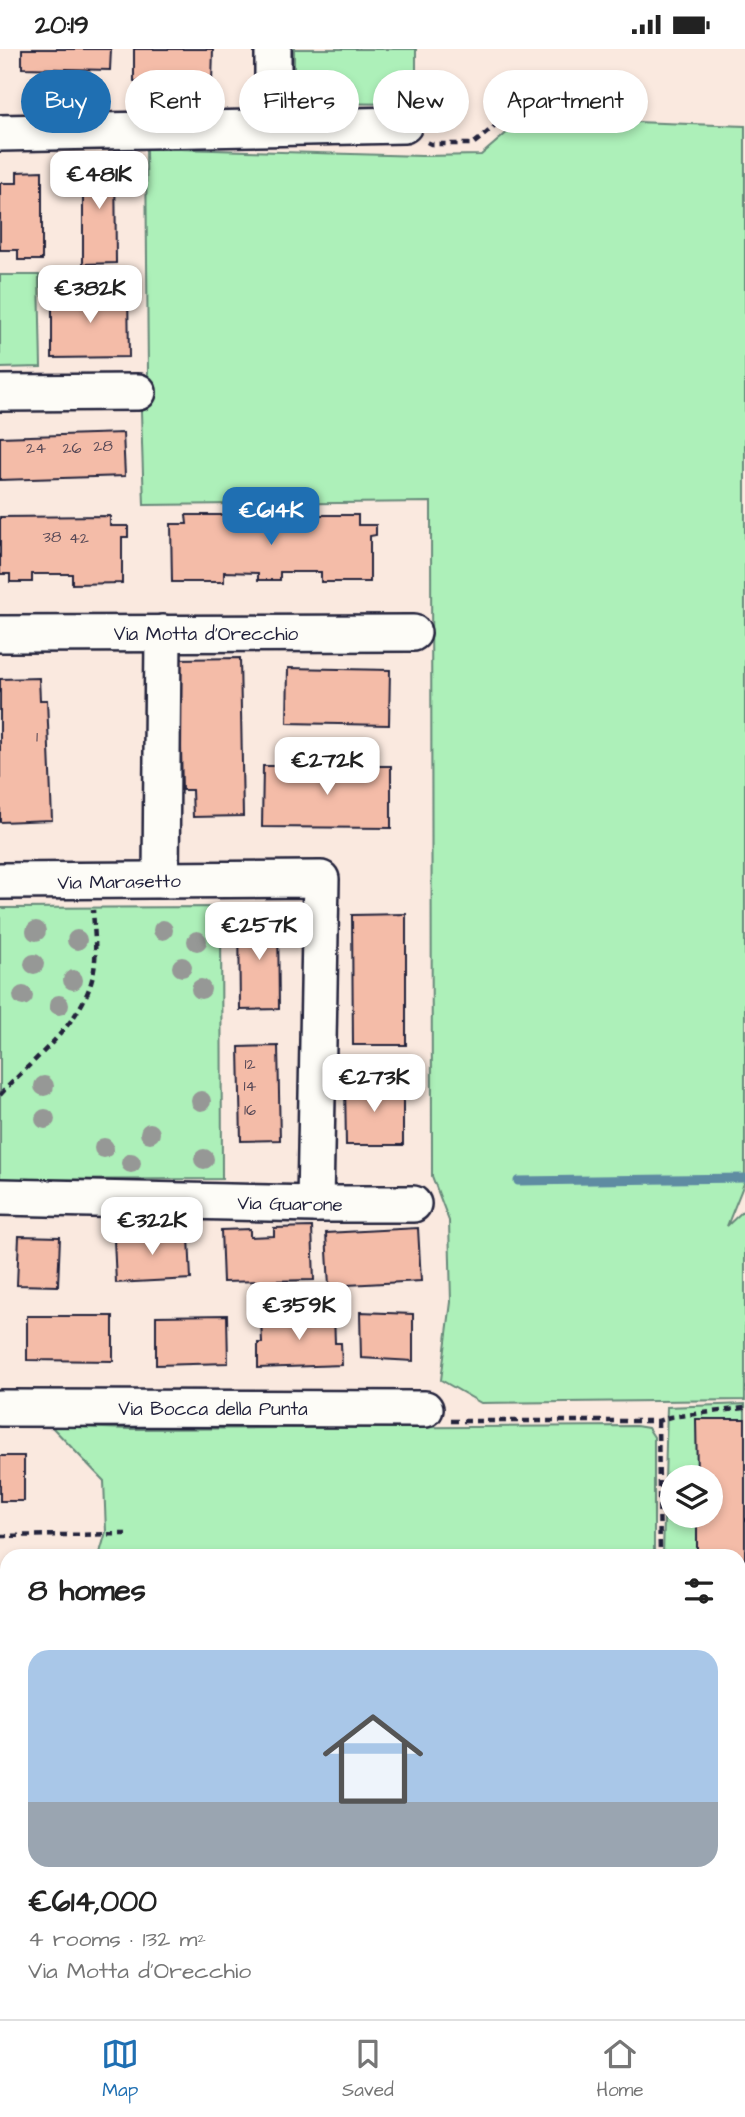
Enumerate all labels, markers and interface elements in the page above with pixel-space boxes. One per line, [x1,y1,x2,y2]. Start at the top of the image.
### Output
text: 20:19 [35,7,89,43]
chip: Buy [21,70,111,133]
chip: Rent [125,70,225,133]
chip: Filters [239,70,359,133]
chip: New [373,70,469,133]
chip: Apartment [483,70,648,133]
pin: €481K [50,151,148,211]
text: €481K [66,158,132,190]
pin: €382K [41,265,139,325]
text: €382K [54,272,126,304]
house number: 28 [93,435,113,457]
house number: 24 [26,437,46,459]
house number: 26 [62,437,82,459]
pin: €614K [222,487,320,547]
text: €614K [238,494,304,526]
house number: 38 [43,526,61,548]
house number: 42 [69,527,89,549]
street label: Via Motta d'Orecchio [114,621,299,648]
house number: 1 [36,726,38,748]
pin: €272K [278,737,376,797]
text: €272K [291,744,363,776]
street label: Via Marasetto [57,868,181,897]
pin: €257K [210,902,308,962]
text: €257K [221,909,297,941]
house number: 12 [244,1053,256,1075]
pin: €273K [325,1055,423,1114]
text: €273K [338,1061,410,1093]
house number: 14 [244,1075,257,1097]
house number: 16 [244,1099,256,1121]
street label: Via Guarone [237,1190,343,1219]
pin: €322K [103,1197,201,1257]
text: €322K [117,1204,187,1236]
pin: €359K [250,1283,348,1342]
text: €359K [262,1289,336,1321]
street label: Via Bocca della Punta [118,1396,308,1423]
map controls [660,1465,723,1528]
button: layers [660,1465,723,1528]
text: 8 homes [28,1570,146,1612]
icon: filters [680,1572,718,1610]
icon: home [310,1696,436,1822]
text: €614,000 [28,1881,157,1923]
text: 4 rooms · 132 m² [28,1923,206,1955]
text: Via Motta d'Orecchio [28,1955,251,1987]
tab: Map [101,2035,139,2104]
tab: Saved [342,2035,394,2104]
tab: Home [596,2035,644,2104]

